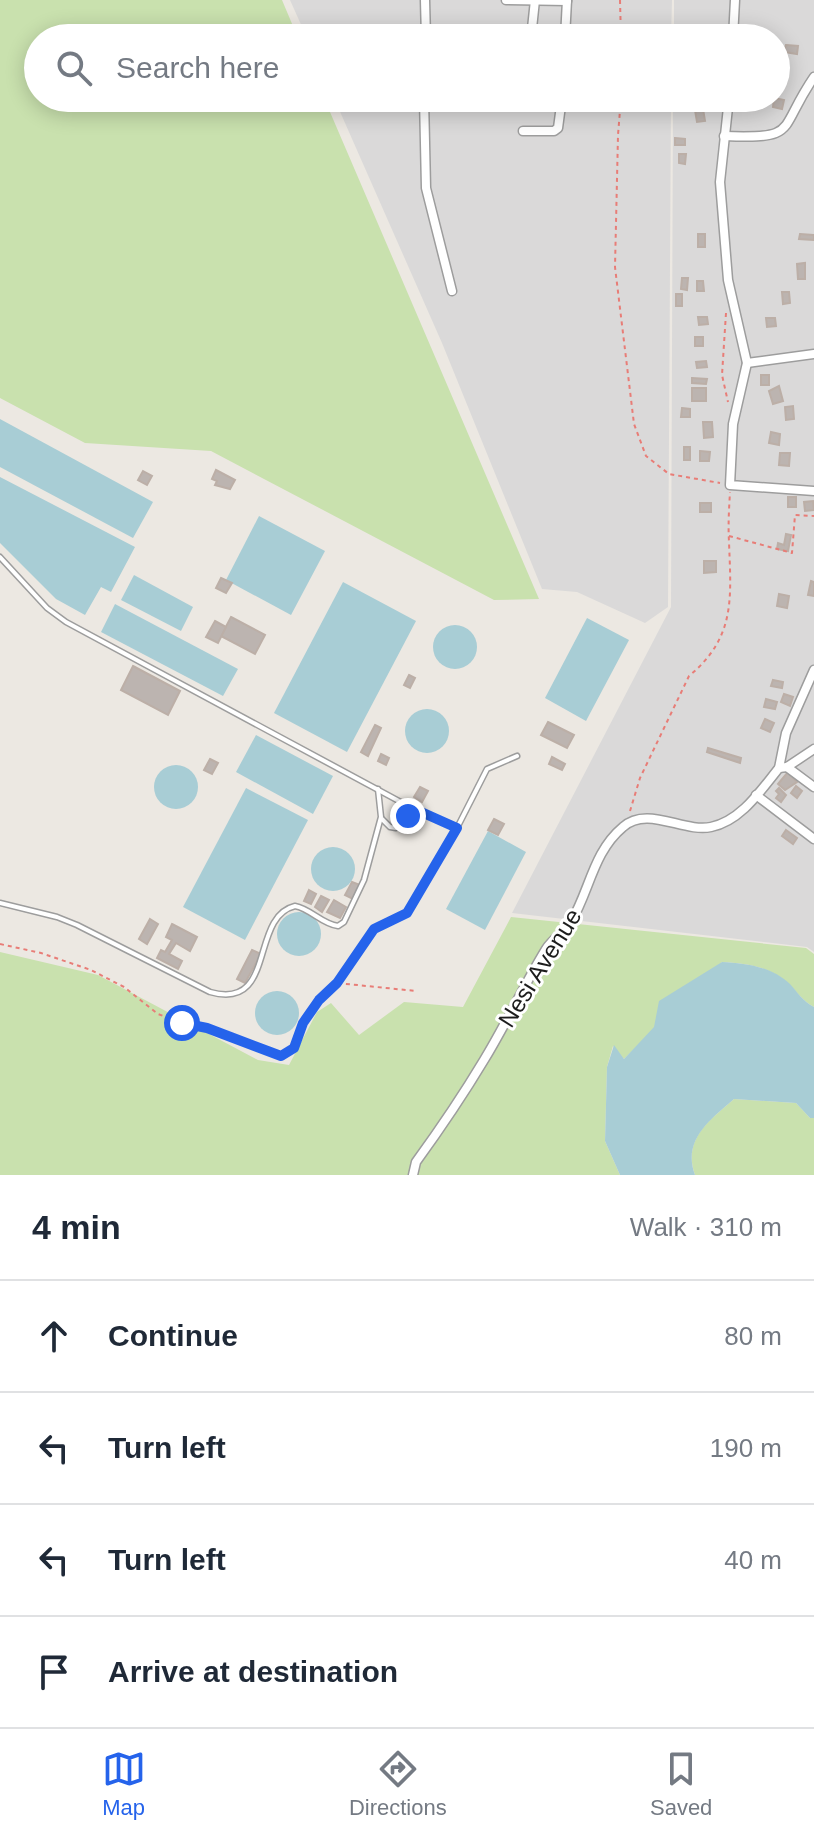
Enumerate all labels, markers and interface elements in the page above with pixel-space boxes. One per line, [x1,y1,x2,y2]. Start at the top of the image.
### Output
search box [24,24,790,112]
icon: search [52,46,96,90]
text: Search here [116,51,279,84]
route end [390,798,426,834]
street label: Nesi Avenue [493,904,587,1032]
route start [164,1005,200,1041]
text: 4 min [32,1208,121,1246]
text: Walk · 310 m [630,1212,782,1242]
icon: ahead [32,1314,76,1358]
text: Continue [108,1319,238,1352]
text: 80 m [724,1321,782,1351]
icon: left [32,1426,76,1470]
text: Turn left [108,1431,226,1464]
text: 190 m [710,1433,782,1463]
icon: left [32,1538,76,1582]
text: Turn left [108,1543,226,1576]
text: 40 m [724,1545,782,1575]
icon: arrive [32,1650,76,1694]
text: Arrive at destination [108,1655,398,1688]
tab: Map [102,1747,146,1821]
tab: Directions [349,1747,447,1821]
tab: Saved [650,1747,712,1821]

